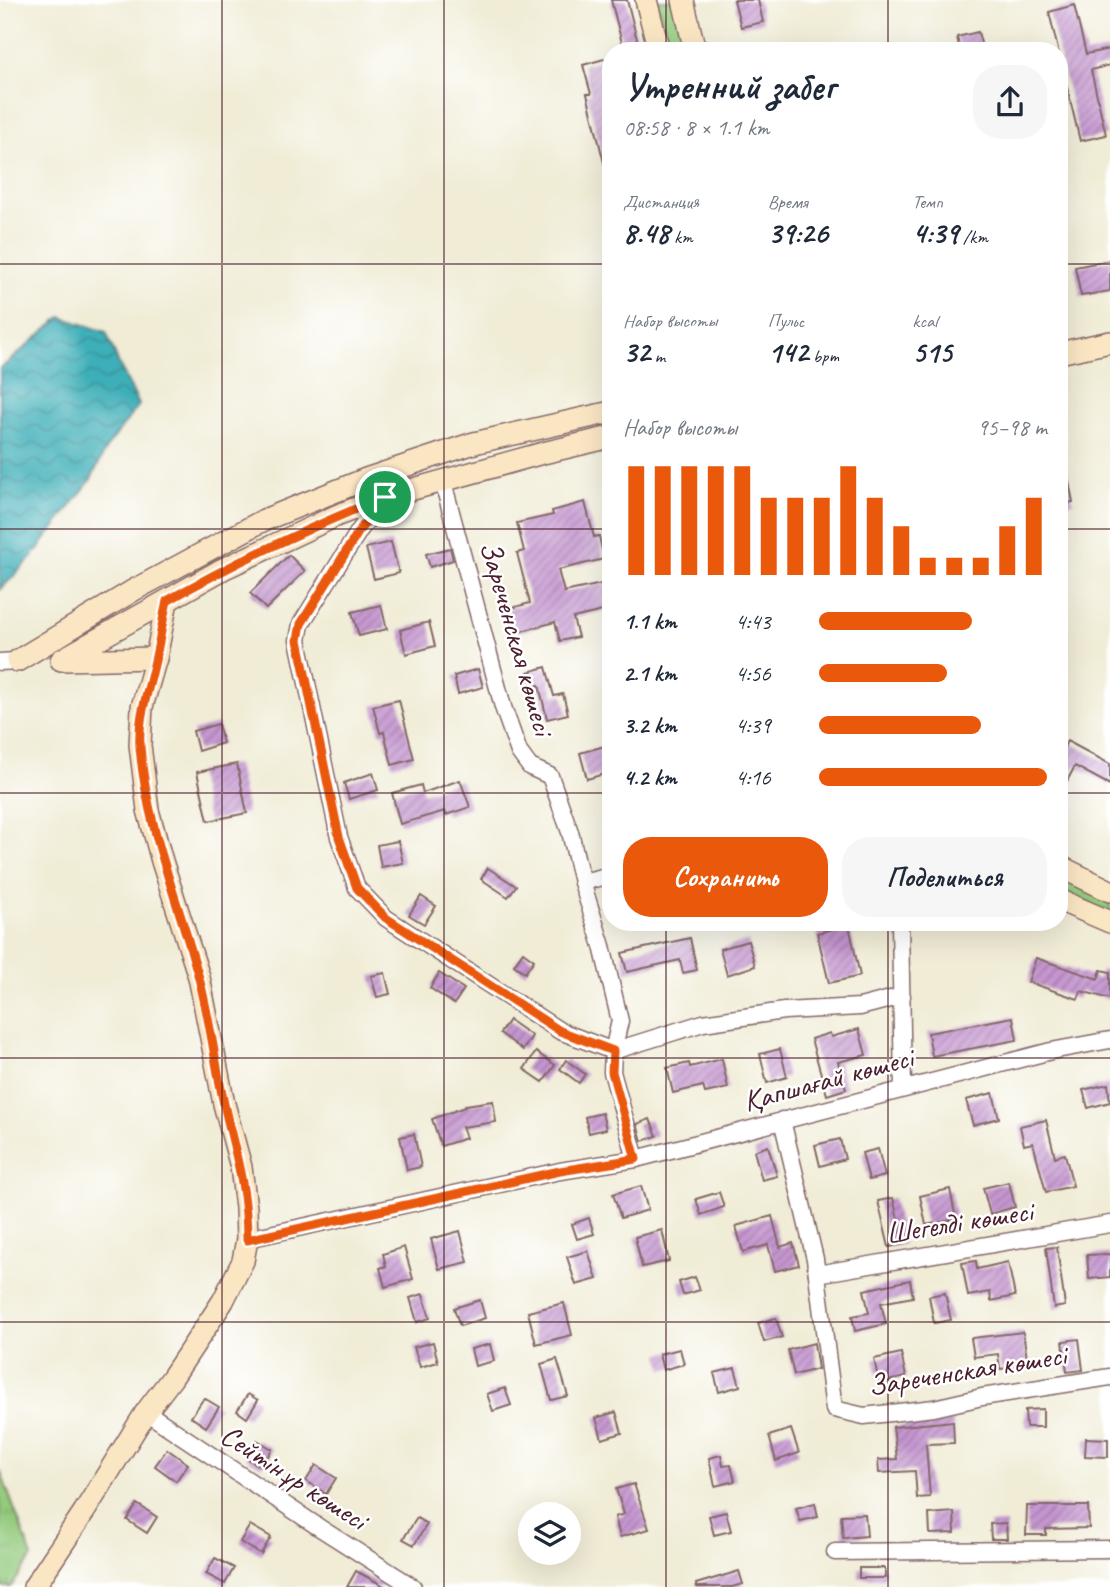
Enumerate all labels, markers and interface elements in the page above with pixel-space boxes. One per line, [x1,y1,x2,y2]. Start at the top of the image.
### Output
text: Утренний забег [623,63,835,110]
button: share [973,65,1047,139]
text: 08:58 · 8 × 1.1 km [623,113,769,142]
text: Дистанция [623,190,699,214]
text: Время [768,190,808,214]
text: Темп [912,190,943,214]
text: 8.48 [623,214,669,252]
text: 39:26 [768,214,828,252]
text: 4:39 [912,214,958,252]
text: km [669,225,693,249]
text: /km [958,225,988,249]
text: Набор высоты [623,309,717,333]
text: Пульс [768,309,804,333]
text: kcal [912,309,937,333]
text: 32 [623,333,650,371]
text: 142 [768,333,808,371]
text: 515 [912,333,952,371]
text: m [650,344,665,368]
text: bpm [808,344,839,368]
text: Набор высоты [623,413,737,442]
text: 95–98 m [977,413,1047,442]
pin [355,467,415,527]
icon: arrive [366,478,404,516]
street label: Зареченская көшесі [471,537,564,743]
text: 1.1 km [623,607,677,636]
text: 4:43 [735,607,771,636]
text: 2.1 km [623,659,677,688]
text: 4:56 [735,659,771,688]
text: 3.2 km [623,711,677,740]
text: 4:39 [735,711,771,740]
text: 4.2 km [623,763,677,792]
text: 4:16 [735,763,771,792]
button: Сохранить [623,837,828,917]
button: Поделиться [842,837,1047,917]
street label: Қапшағай көшесі [739,1037,920,1120]
street label: Шегелді көшесі [883,1191,1038,1252]
street label: Зареченская көшесі [865,1335,1072,1404]
street label: Сейтінұр көшесі [214,1416,377,1540]
map controls [518,1502,581,1565]
button: layers [518,1502,581,1565]

